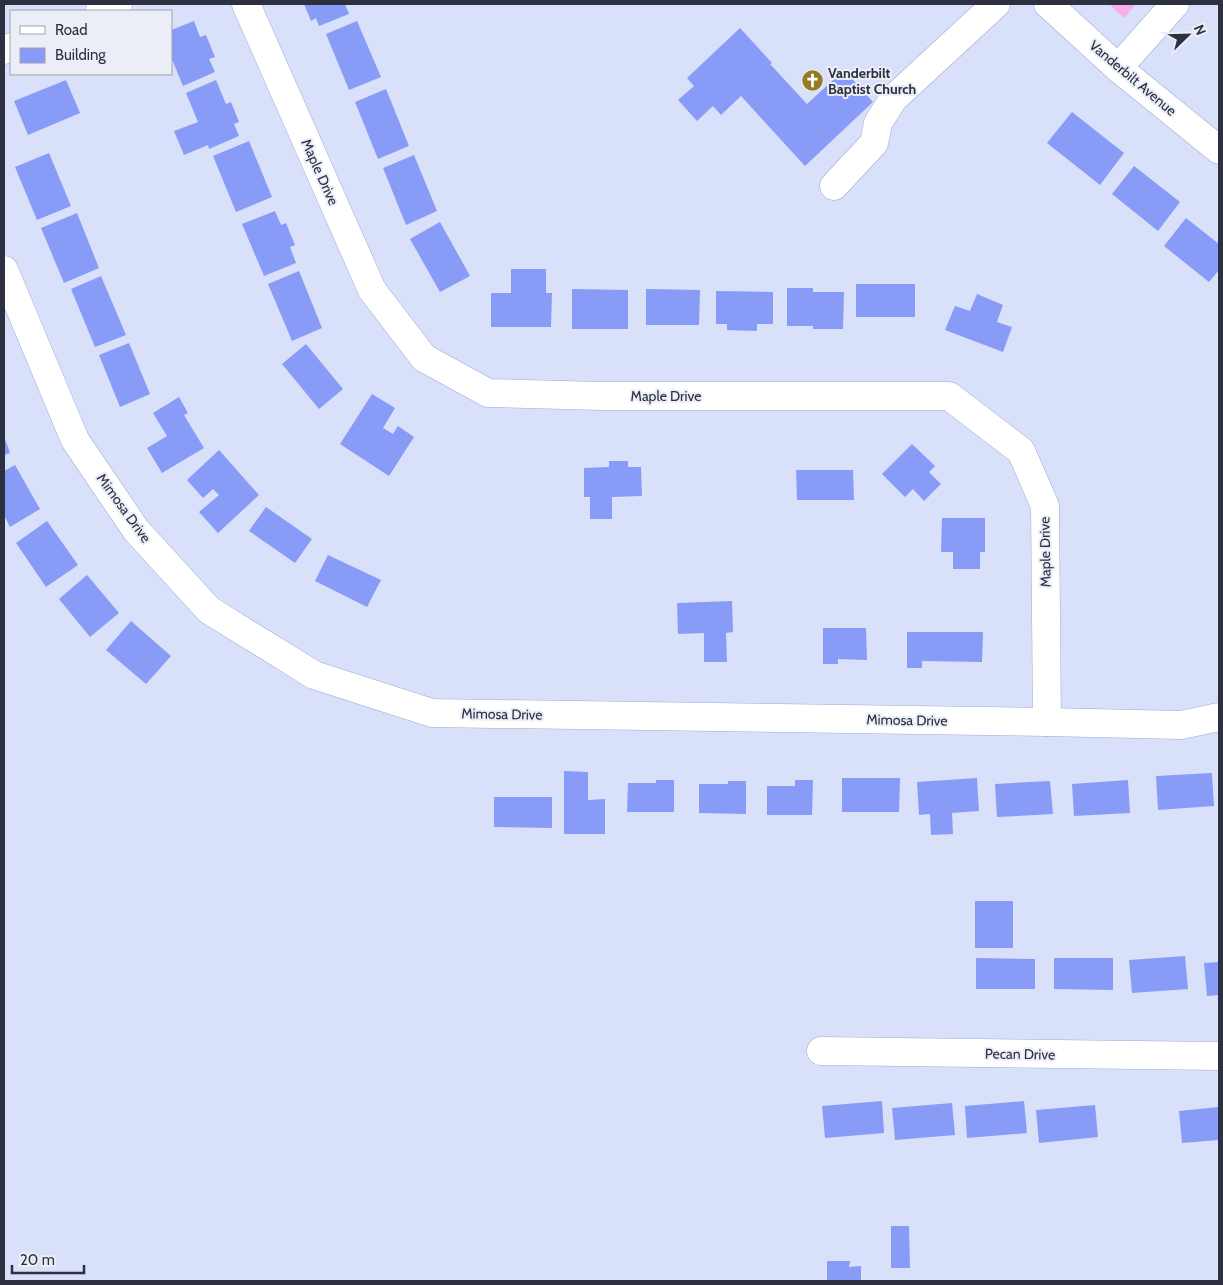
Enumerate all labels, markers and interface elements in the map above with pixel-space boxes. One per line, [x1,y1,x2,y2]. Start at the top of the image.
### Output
legend [10,10,172,75]
north arrow [1163,10,1213,60]
text: Road [55,21,88,39]
text: N [1190,22,1210,38]
street label: Vanderbilt Avenue [1086,36,1180,120]
text: Building [55,46,106,64]
place label: Vanderbilt Baptist Church [828,64,916,98]
church icon: Vanderbilt Baptist Church [800,69,824,93]
street label: Maple Drive [297,136,343,208]
street label: Maple Drive [631,387,701,405]
street label: Mimosa Drive [93,470,155,546]
street label: Maple Drive [1035,516,1055,588]
street label: Mimosa Drive [461,704,543,724]
street label: Mimosa Drive [866,710,948,730]
street label: Pecan Drive [985,1044,1055,1064]
scale bar [12,1242,85,1274]
text: 20 m [20,1251,55,1269]

